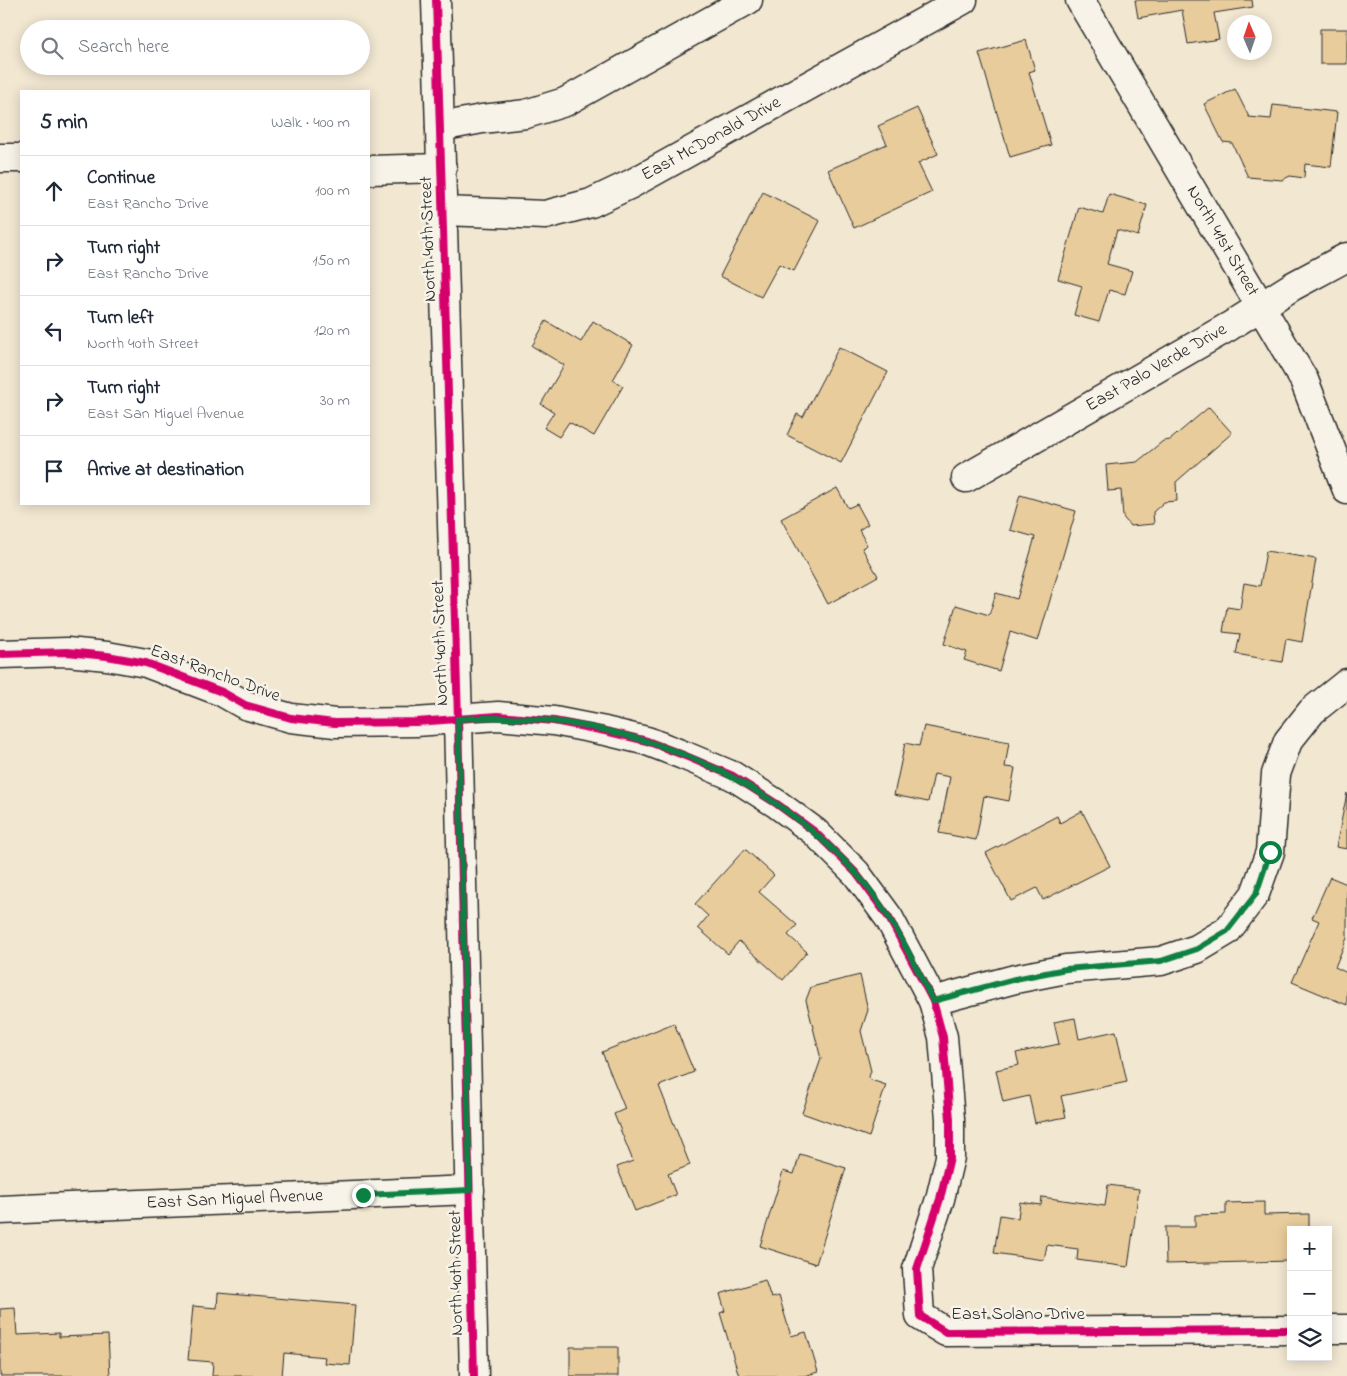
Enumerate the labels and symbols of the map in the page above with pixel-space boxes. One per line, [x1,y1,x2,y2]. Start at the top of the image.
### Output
north arrow [1227,15,1272,60]
street label: East McDonald Drive [637,90,787,188]
street label: North 40th Street [414,176,444,302]
street label: North 41st Street [1179,181,1265,301]
street label: East Palo Verde Drive [1081,317,1233,419]
street label: North 40th Street [426,580,456,706]
street label: East Rancho Drive [146,638,285,710]
route start [1259,841,1282,864]
street label: East San Miguel Avenue [146,1183,325,1217]
route end [352,1184,375,1207]
street label: North 40th Street [443,1210,471,1336]
street label: East Solano Drive [951,1302,1086,1328]

